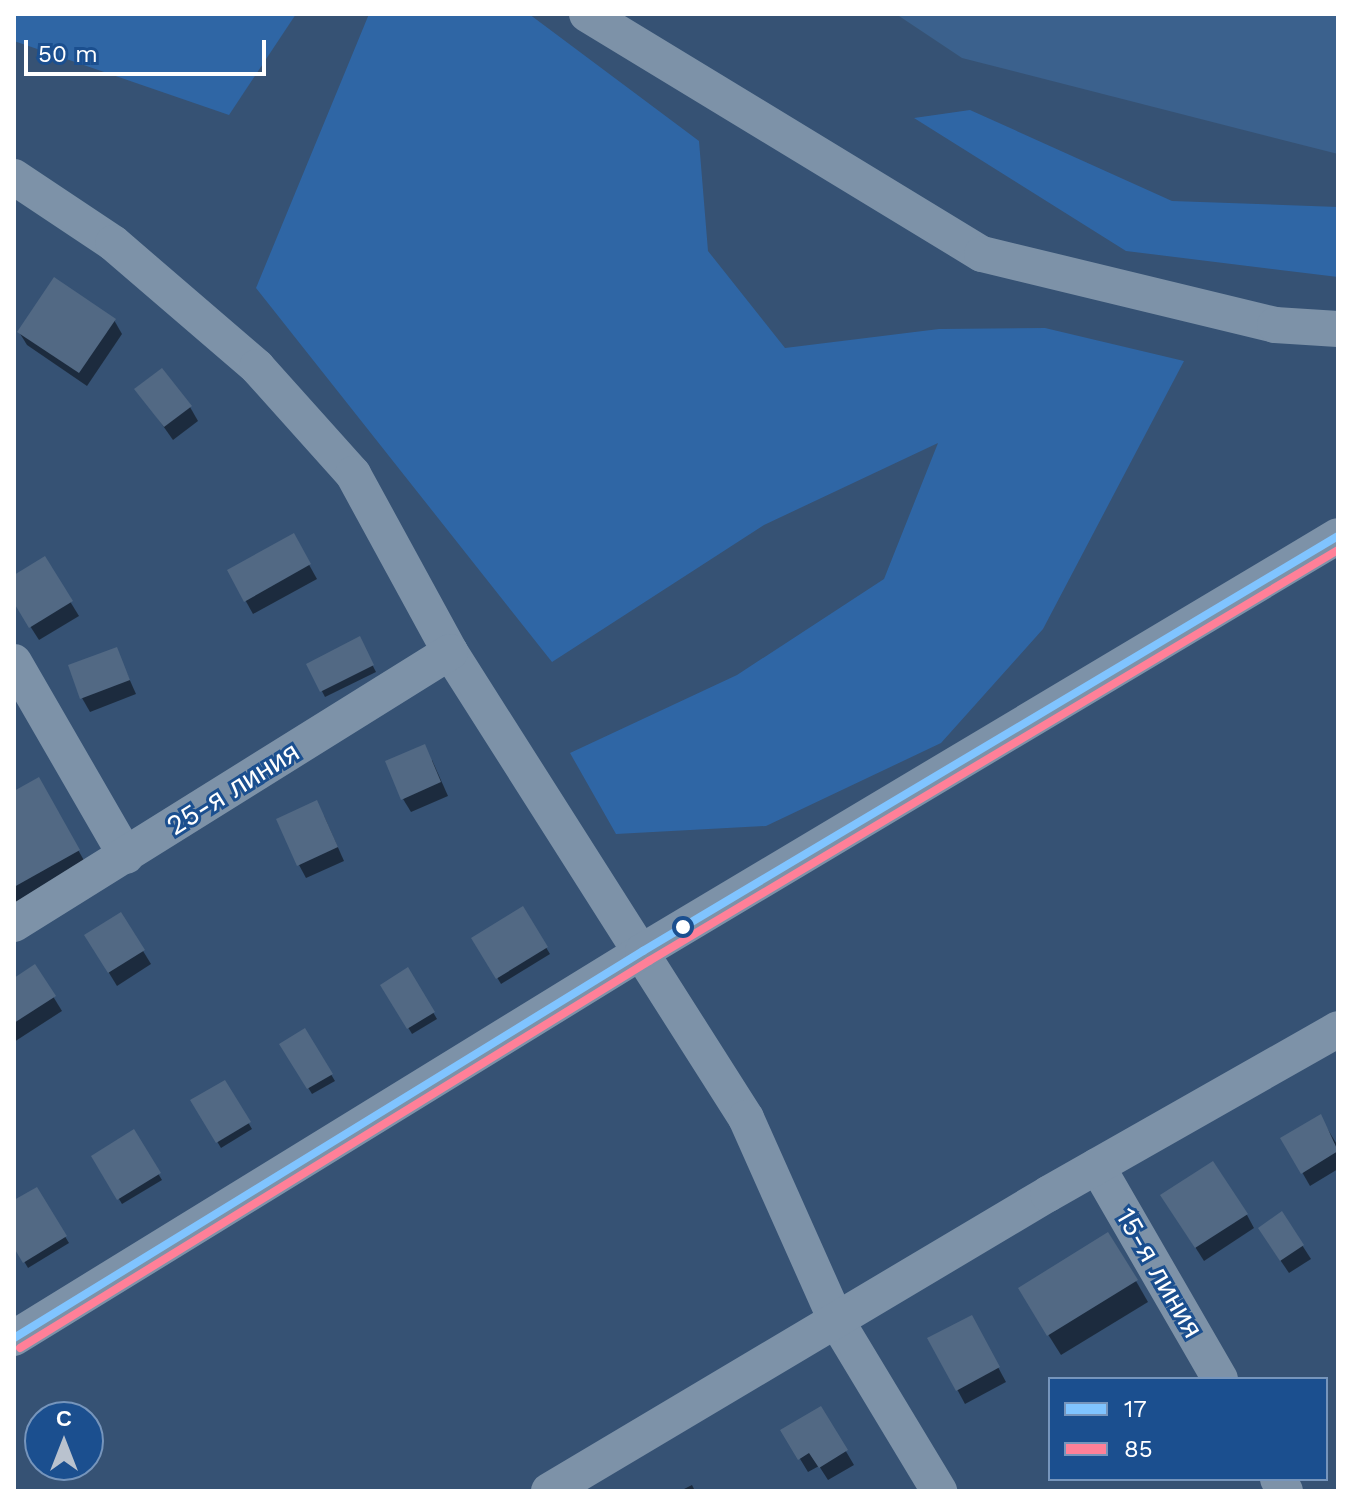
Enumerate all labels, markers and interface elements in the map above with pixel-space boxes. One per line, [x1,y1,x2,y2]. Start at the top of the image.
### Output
scale bar [28,24,270,74]
text: 50 m [38,40,98,68]
street label: 25-я линия [161,735,305,843]
unlabelled marker [675,919,691,935]
street label: 15-я линия [1108,1202,1210,1344]
legend [1048,1377,1328,1481]
text: 17 [1124,1395,1147,1423]
north arrow [24,1401,104,1481]
text: С [56,1406,72,1431]
text: 85 [1124,1435,1153,1463]

